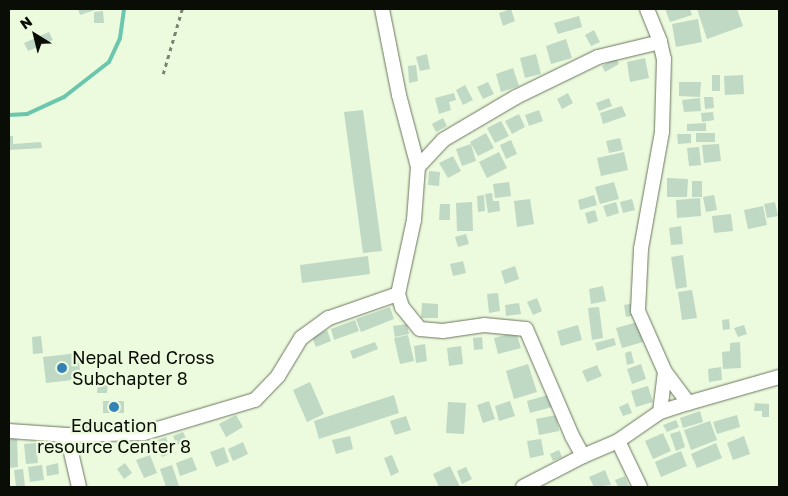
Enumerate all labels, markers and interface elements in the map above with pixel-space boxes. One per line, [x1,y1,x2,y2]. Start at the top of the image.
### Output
north arrow [10,10,60,60]
text: N [17,12,35,32]
place label: Nepal Red Cross Subchapter 8 [72,347,215,389]
marker: Nepal Red Cross Subchapter 8 [56,362,68,374]
marker: Education resource Center 8 [108,401,120,413]
place label: Education resource Center 8 [37,415,191,458]

